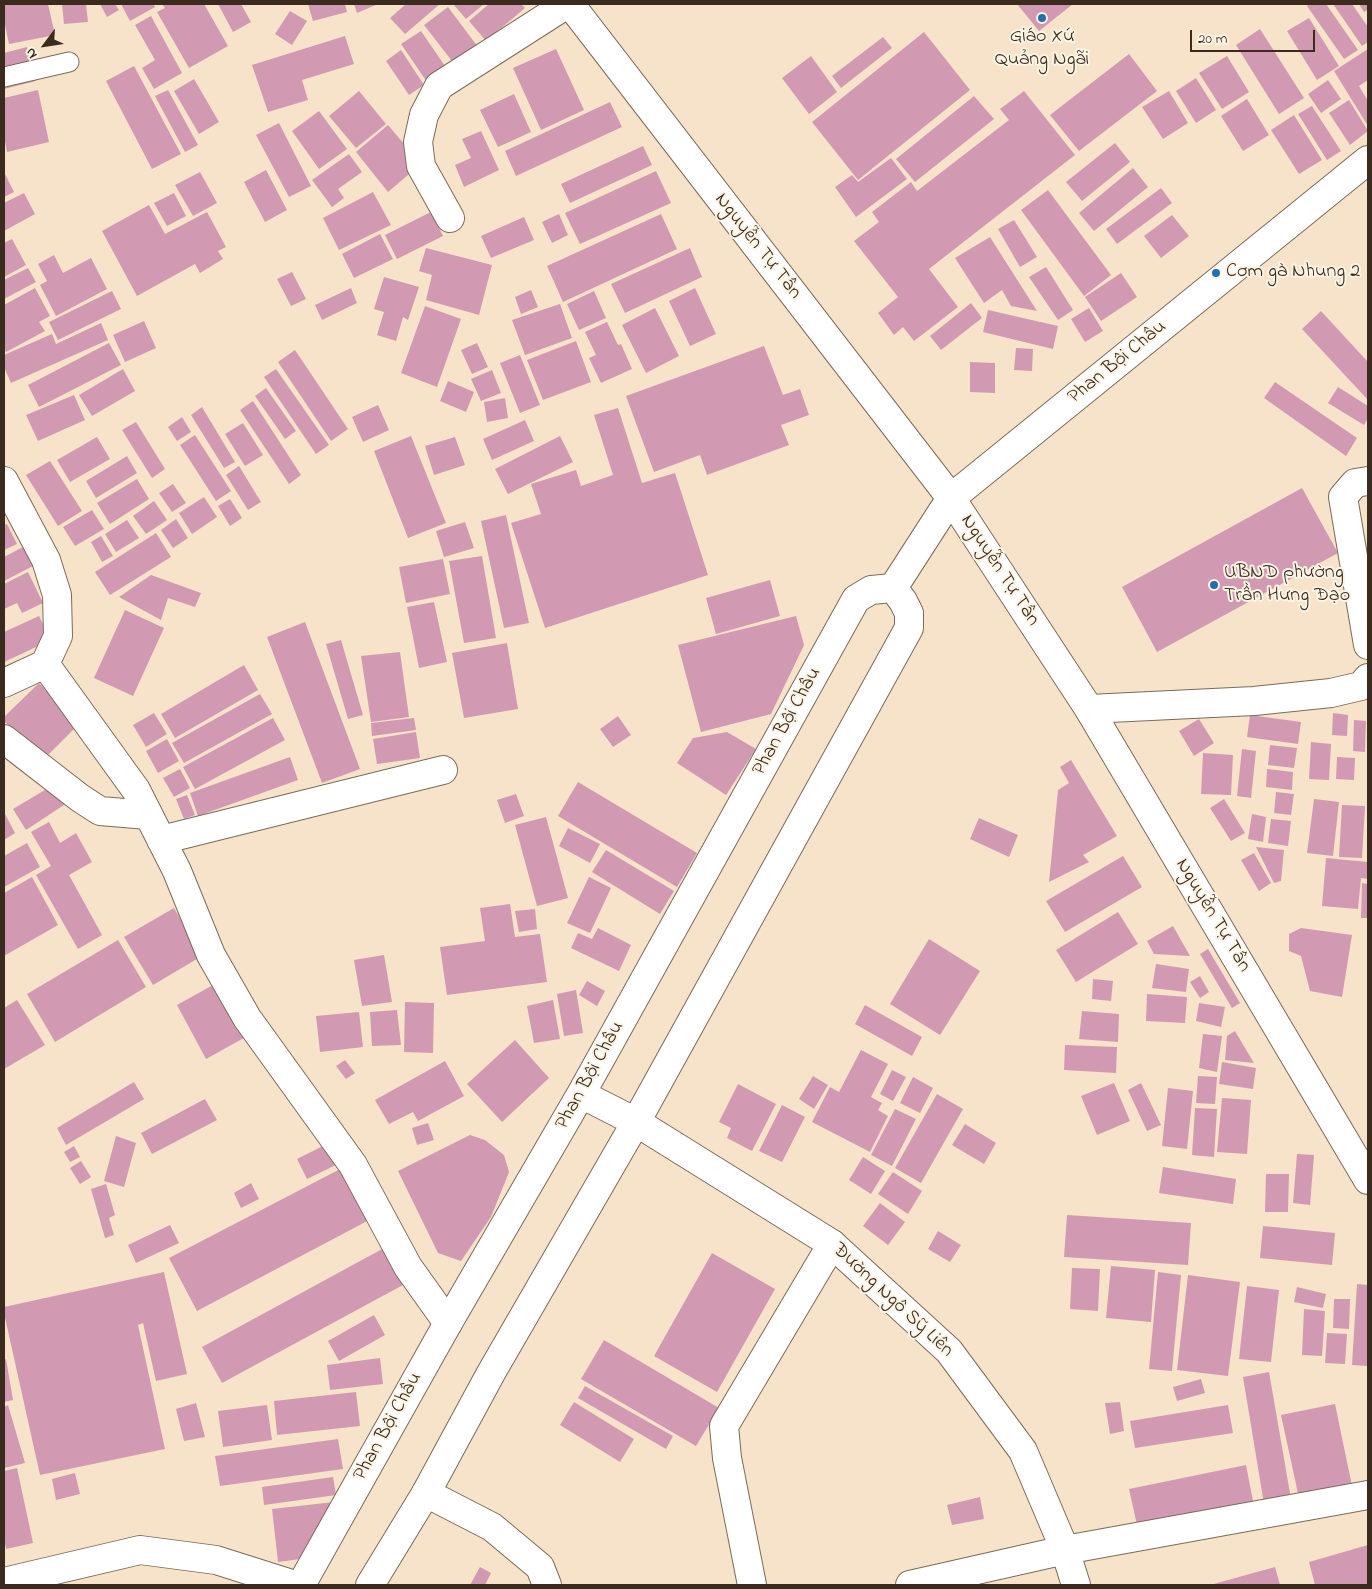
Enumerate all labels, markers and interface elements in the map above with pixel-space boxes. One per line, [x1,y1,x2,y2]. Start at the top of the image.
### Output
marker: Giáo Xứ Quảng Ngãi [1036,12,1048,24]
north arrow [20,20,70,70]
scale bar [1192,20,1317,52]
place label: Giáo Xứ Quảng Ngãi [995,26,1089,73]
text: 20 m [1198,28,1227,50]
text: N [20,44,43,62]
street label: Nguyễn Tự Tân [708,189,806,305]
place label: Cơm gà Nhung 2 [1226,261,1360,285]
marker: Cơm gà Nhung 2 [1210,267,1222,279]
street label: Phan Bội Châu [1064,316,1172,410]
street label: Nguyễn Tự Tân [954,511,1044,631]
place label: UBND phường Trần Hưng Đạo [1224,562,1350,609]
marker: UBND phường Trần Hưng Đạo [1208,579,1220,591]
street label: Phan Bội Châu [748,664,828,780]
street label: Nguyễn Tự Tân [1169,855,1255,977]
street label: Phan Bội Châu [551,1018,631,1134]
street label: Đường Ngô Sỹ Liên [826,1239,958,1363]
street label: Phan Bội Châu [349,1369,429,1485]

